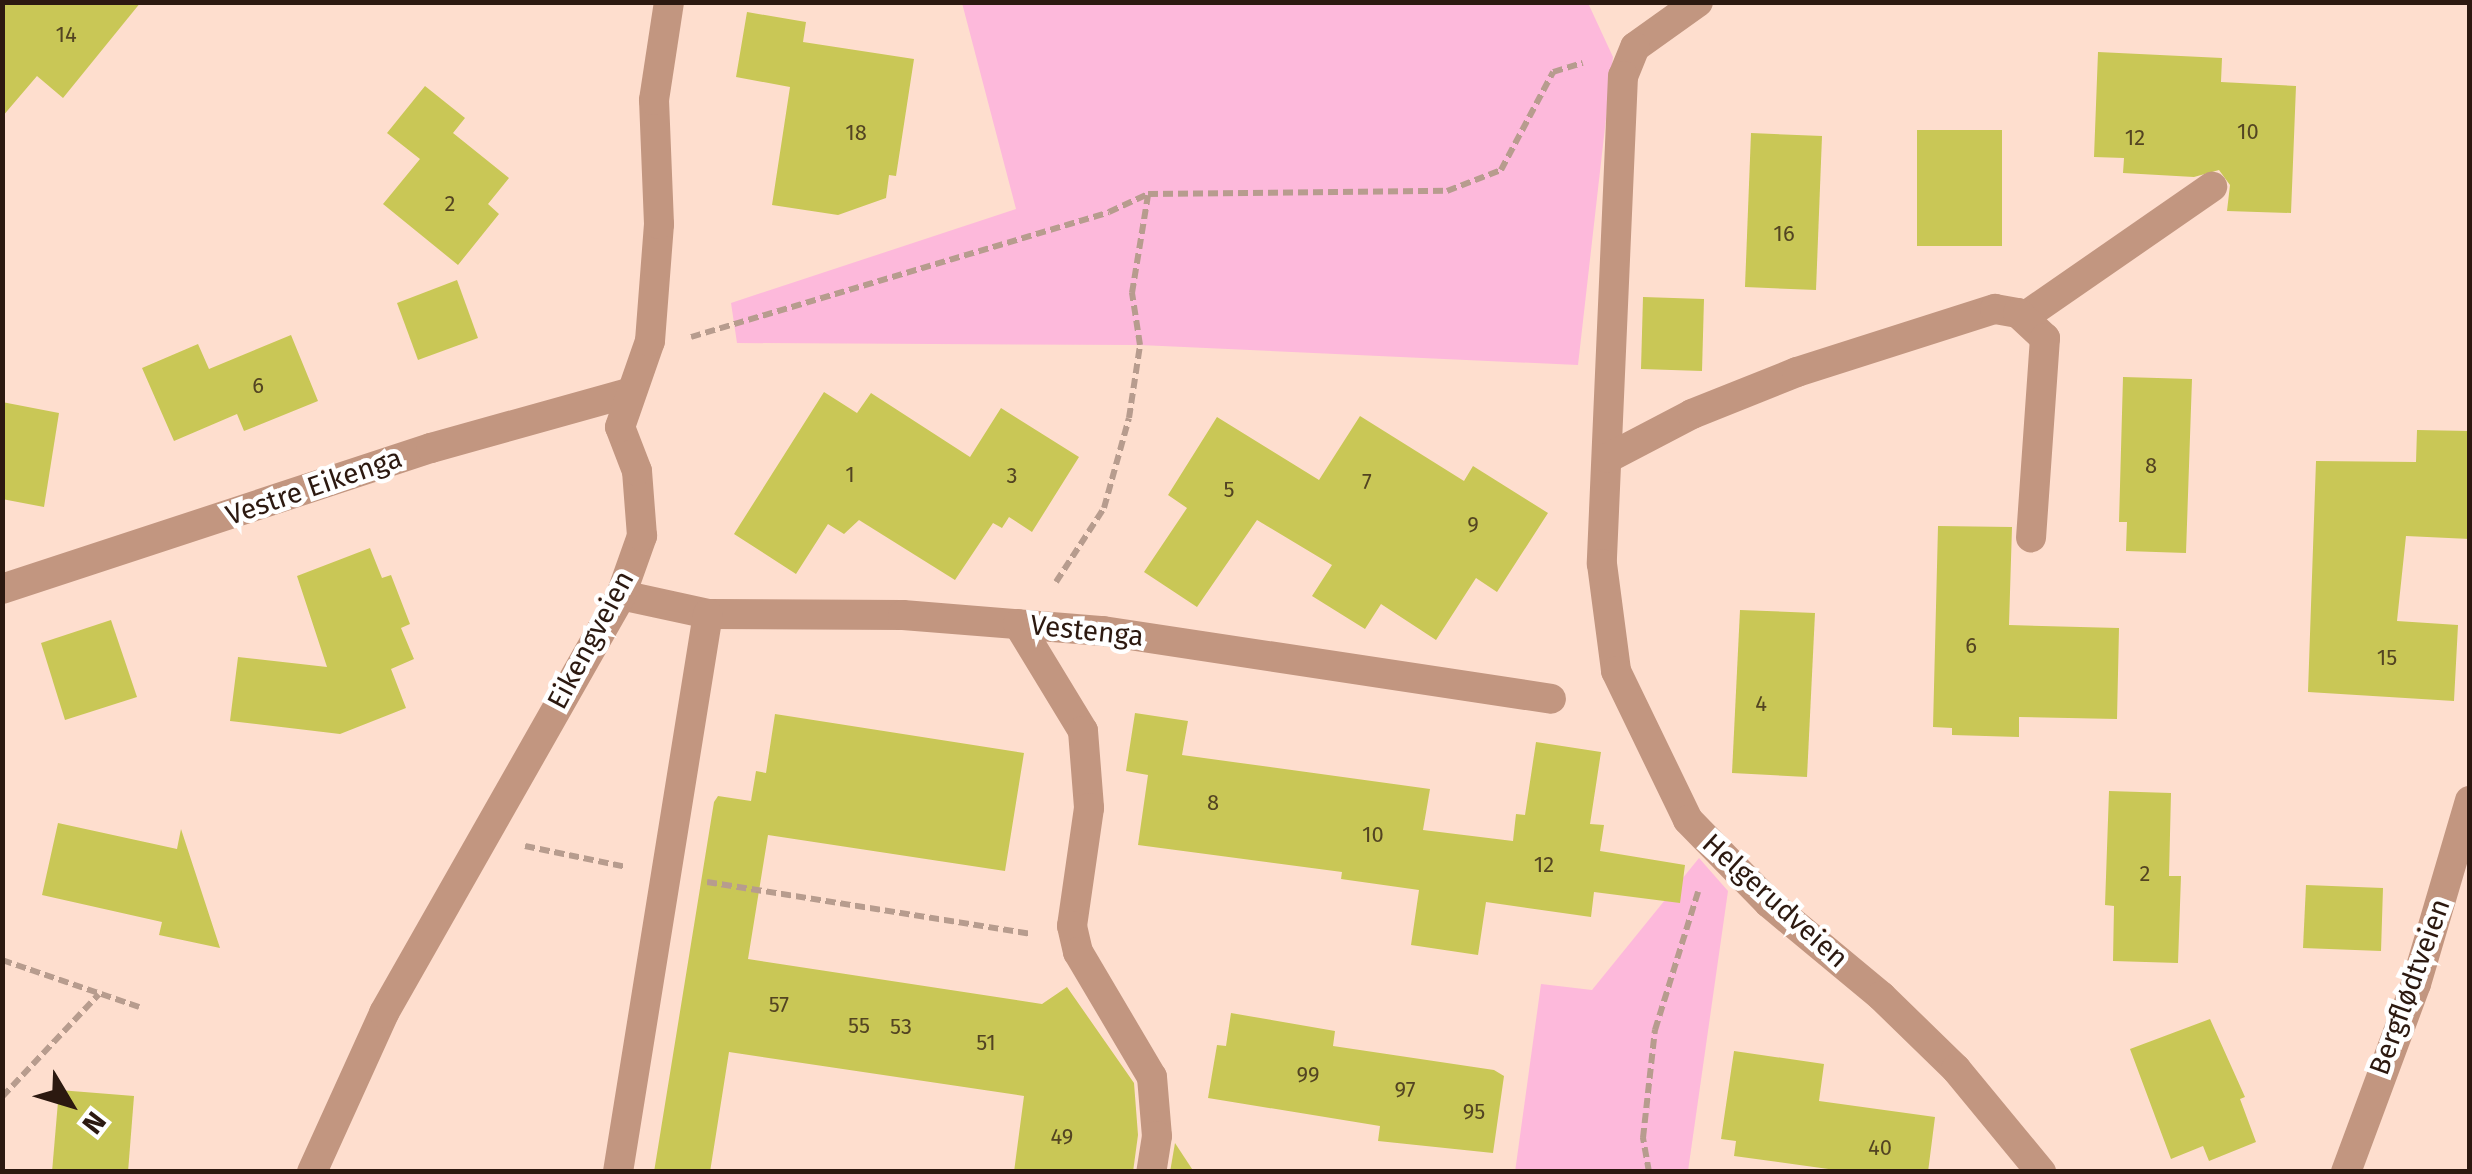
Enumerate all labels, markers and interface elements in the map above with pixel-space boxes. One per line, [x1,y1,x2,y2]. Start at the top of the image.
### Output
house number: 14 [55,22,77,48]
house number: 10 [2237,119,2259,145]
house number: 18 [845,120,867,146]
house number: 12 [2125,125,2145,151]
house number: 2 [445,191,455,217]
house number: 16 [1773,221,1795,247]
house number: 6 [252,373,264,399]
street label: Vestre Eikenga [222,441,406,533]
house number: 8 [2145,453,2157,479]
house number: 1 [845,462,855,488]
house number: 3 [1007,463,1017,489]
house number: 7 [1362,469,1372,495]
house number: 5 [1223,477,1235,503]
house number: 9 [1467,512,1479,538]
street label: Eikengveien [541,565,641,715]
street label: Vestenga [1029,608,1145,654]
house number: 6 [1965,633,1977,659]
house number: 15 [2377,645,2397,671]
house number: 4 [1755,691,1767,717]
house number: 8 [1207,790,1219,816]
house number: 10 [1362,822,1384,848]
street label: Helgerudveien [1695,827,1855,975]
house number: 12 [1534,852,1554,878]
house number: 2 [2140,861,2150,887]
street label: Bergflødtveien [2363,894,2457,1080]
house number: 57 [769,992,789,1018]
house number: 55 [848,1013,870,1039]
house number: 53 [890,1014,912,1040]
house number: 51 [976,1030,996,1056]
north arrow [20,1054,120,1154]
house number: 99 [1296,1062,1320,1088]
house number: 97 [1395,1077,1415,1103]
house number: 95 [1463,1099,1485,1125]
text: N [75,1105,113,1140]
house number: 49 [1051,1124,1073,1150]
house number: 40 [1868,1135,1892,1161]

